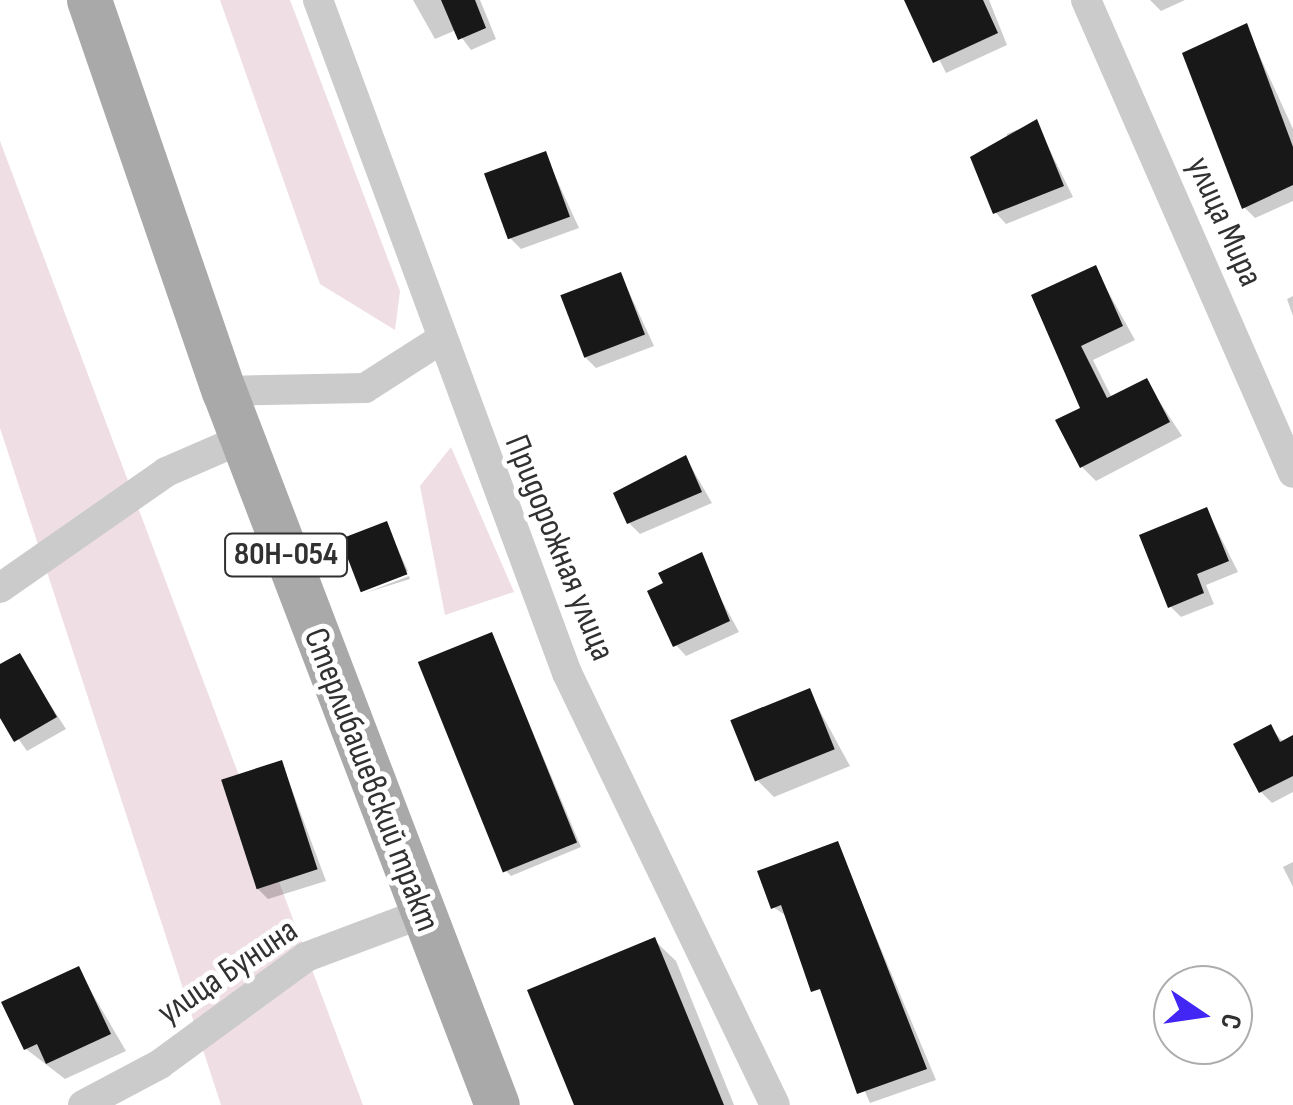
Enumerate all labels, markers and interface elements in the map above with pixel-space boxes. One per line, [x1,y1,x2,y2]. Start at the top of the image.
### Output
street label: улица Мира [1177,151,1271,293]
street label: Придорожная улица [495,429,623,667]
road number: 80Н-054 [224,528,348,582]
street label: Стерлибашевский тракт [294,622,448,938]
street label: улица Бунина [150,910,306,1034]
north arrow [1153,965,1253,1065]
text: С [1213,1011,1248,1032]

